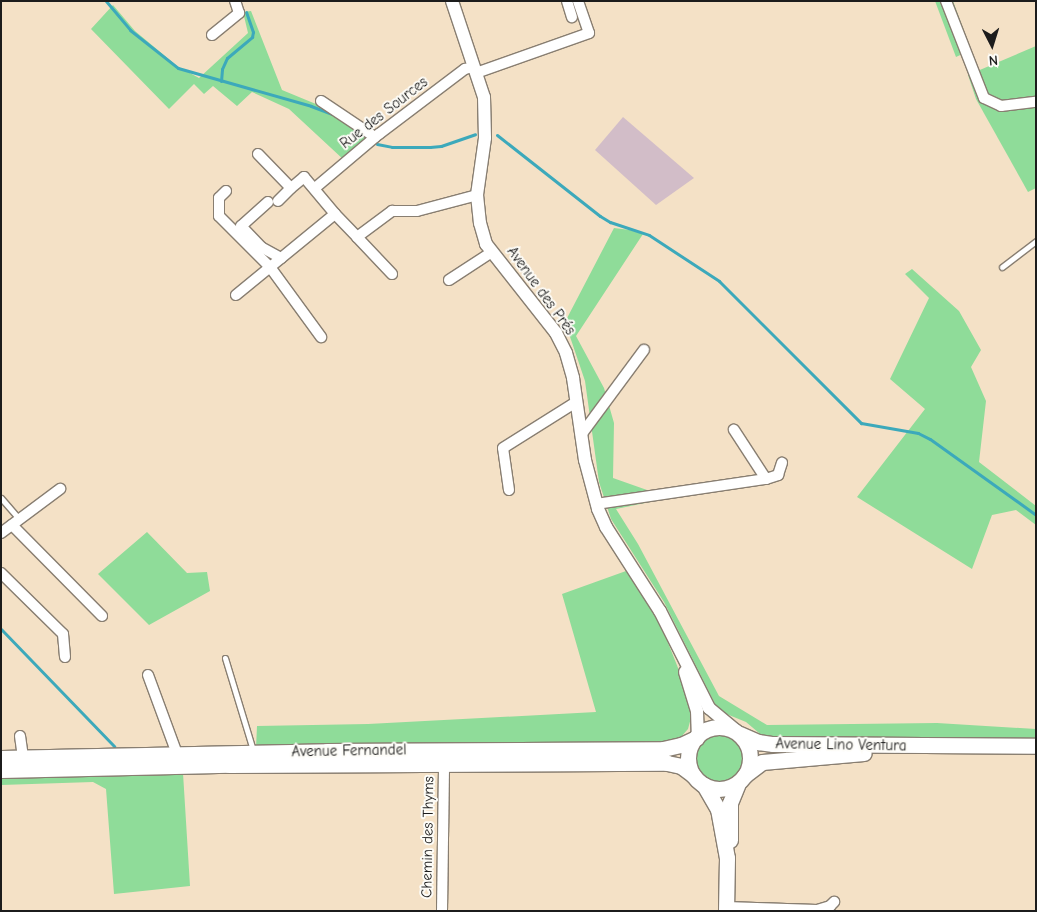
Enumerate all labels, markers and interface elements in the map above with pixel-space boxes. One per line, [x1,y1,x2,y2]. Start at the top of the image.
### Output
north arrow [967,20,1017,70]
text: N [988,52,999,69]
street label: Rue des Sources [337,73,431,153]
street label: Avenue des Prés [503,243,579,339]
street label: Avenue Lino Ventura [775,735,907,755]
street label: Avenue Fernandel [291,741,407,761]
street label: Chemin des Thyms [418,776,438,898]

